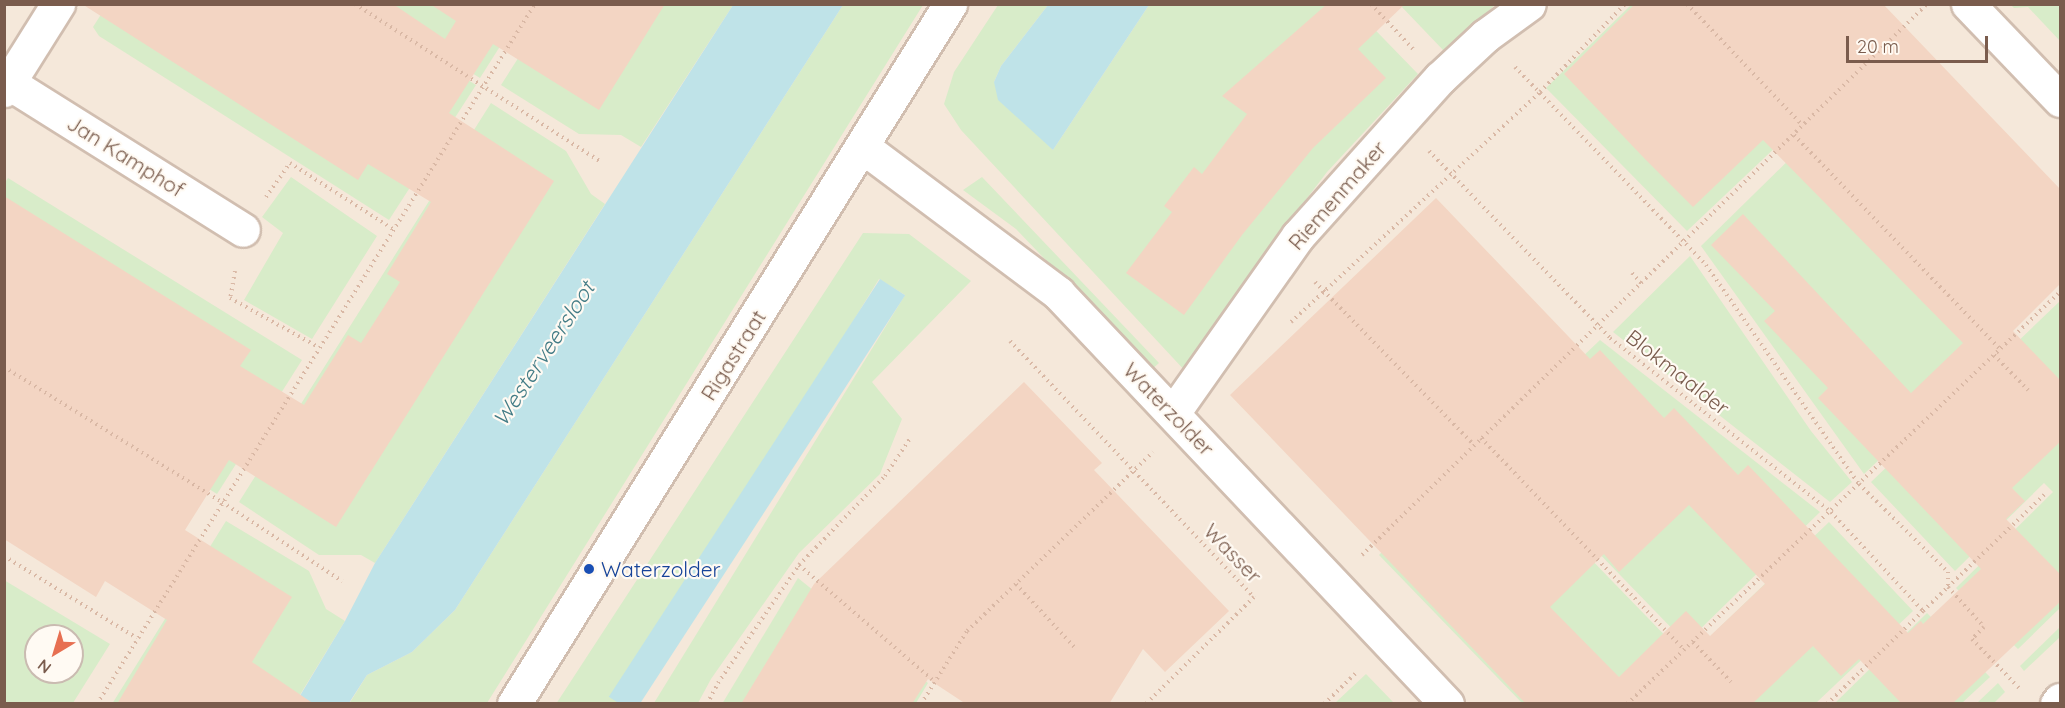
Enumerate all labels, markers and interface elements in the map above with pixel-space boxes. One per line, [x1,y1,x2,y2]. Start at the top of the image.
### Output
scale bar [1849,24,1992,62]
text: 20 m [1857,35,1899,58]
street label: Jan Kamphof [63,110,189,202]
street label: Riemenmaker [1283,135,1391,255]
water label: Westerveersloot [487,277,601,431]
street label: Rigastraat [695,305,771,405]
street label: Blokmaalder [1621,324,1735,420]
street label: Waterzolder [1118,357,1220,461]
street label: Wasser [1199,518,1267,588]
place label: Waterzolder [601,556,721,582]
marker: Waterzolder [582,562,596,576]
north arrow [24,624,84,684]
text: N [33,655,55,678]

